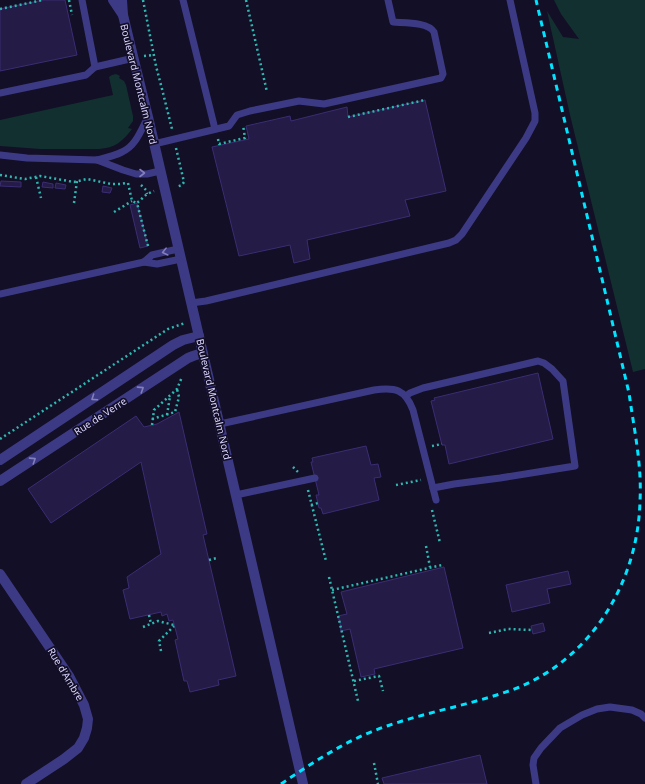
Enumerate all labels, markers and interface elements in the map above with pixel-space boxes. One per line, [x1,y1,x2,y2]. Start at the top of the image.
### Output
street label: Boulevard Montcalm Nord [117,22,161,146]
one-way arrow [139,169,145,177]
one-way arrow [162,247,169,256]
street label: Boulevard Montcalm Nord [193,337,235,461]
one-way arrow [137,387,144,394]
one-way arrow [91,393,98,400]
street label: Rue de Verre [71,394,129,438]
one-way arrow [29,457,36,465]
street label: Rue d'Ambre [45,645,88,704]

